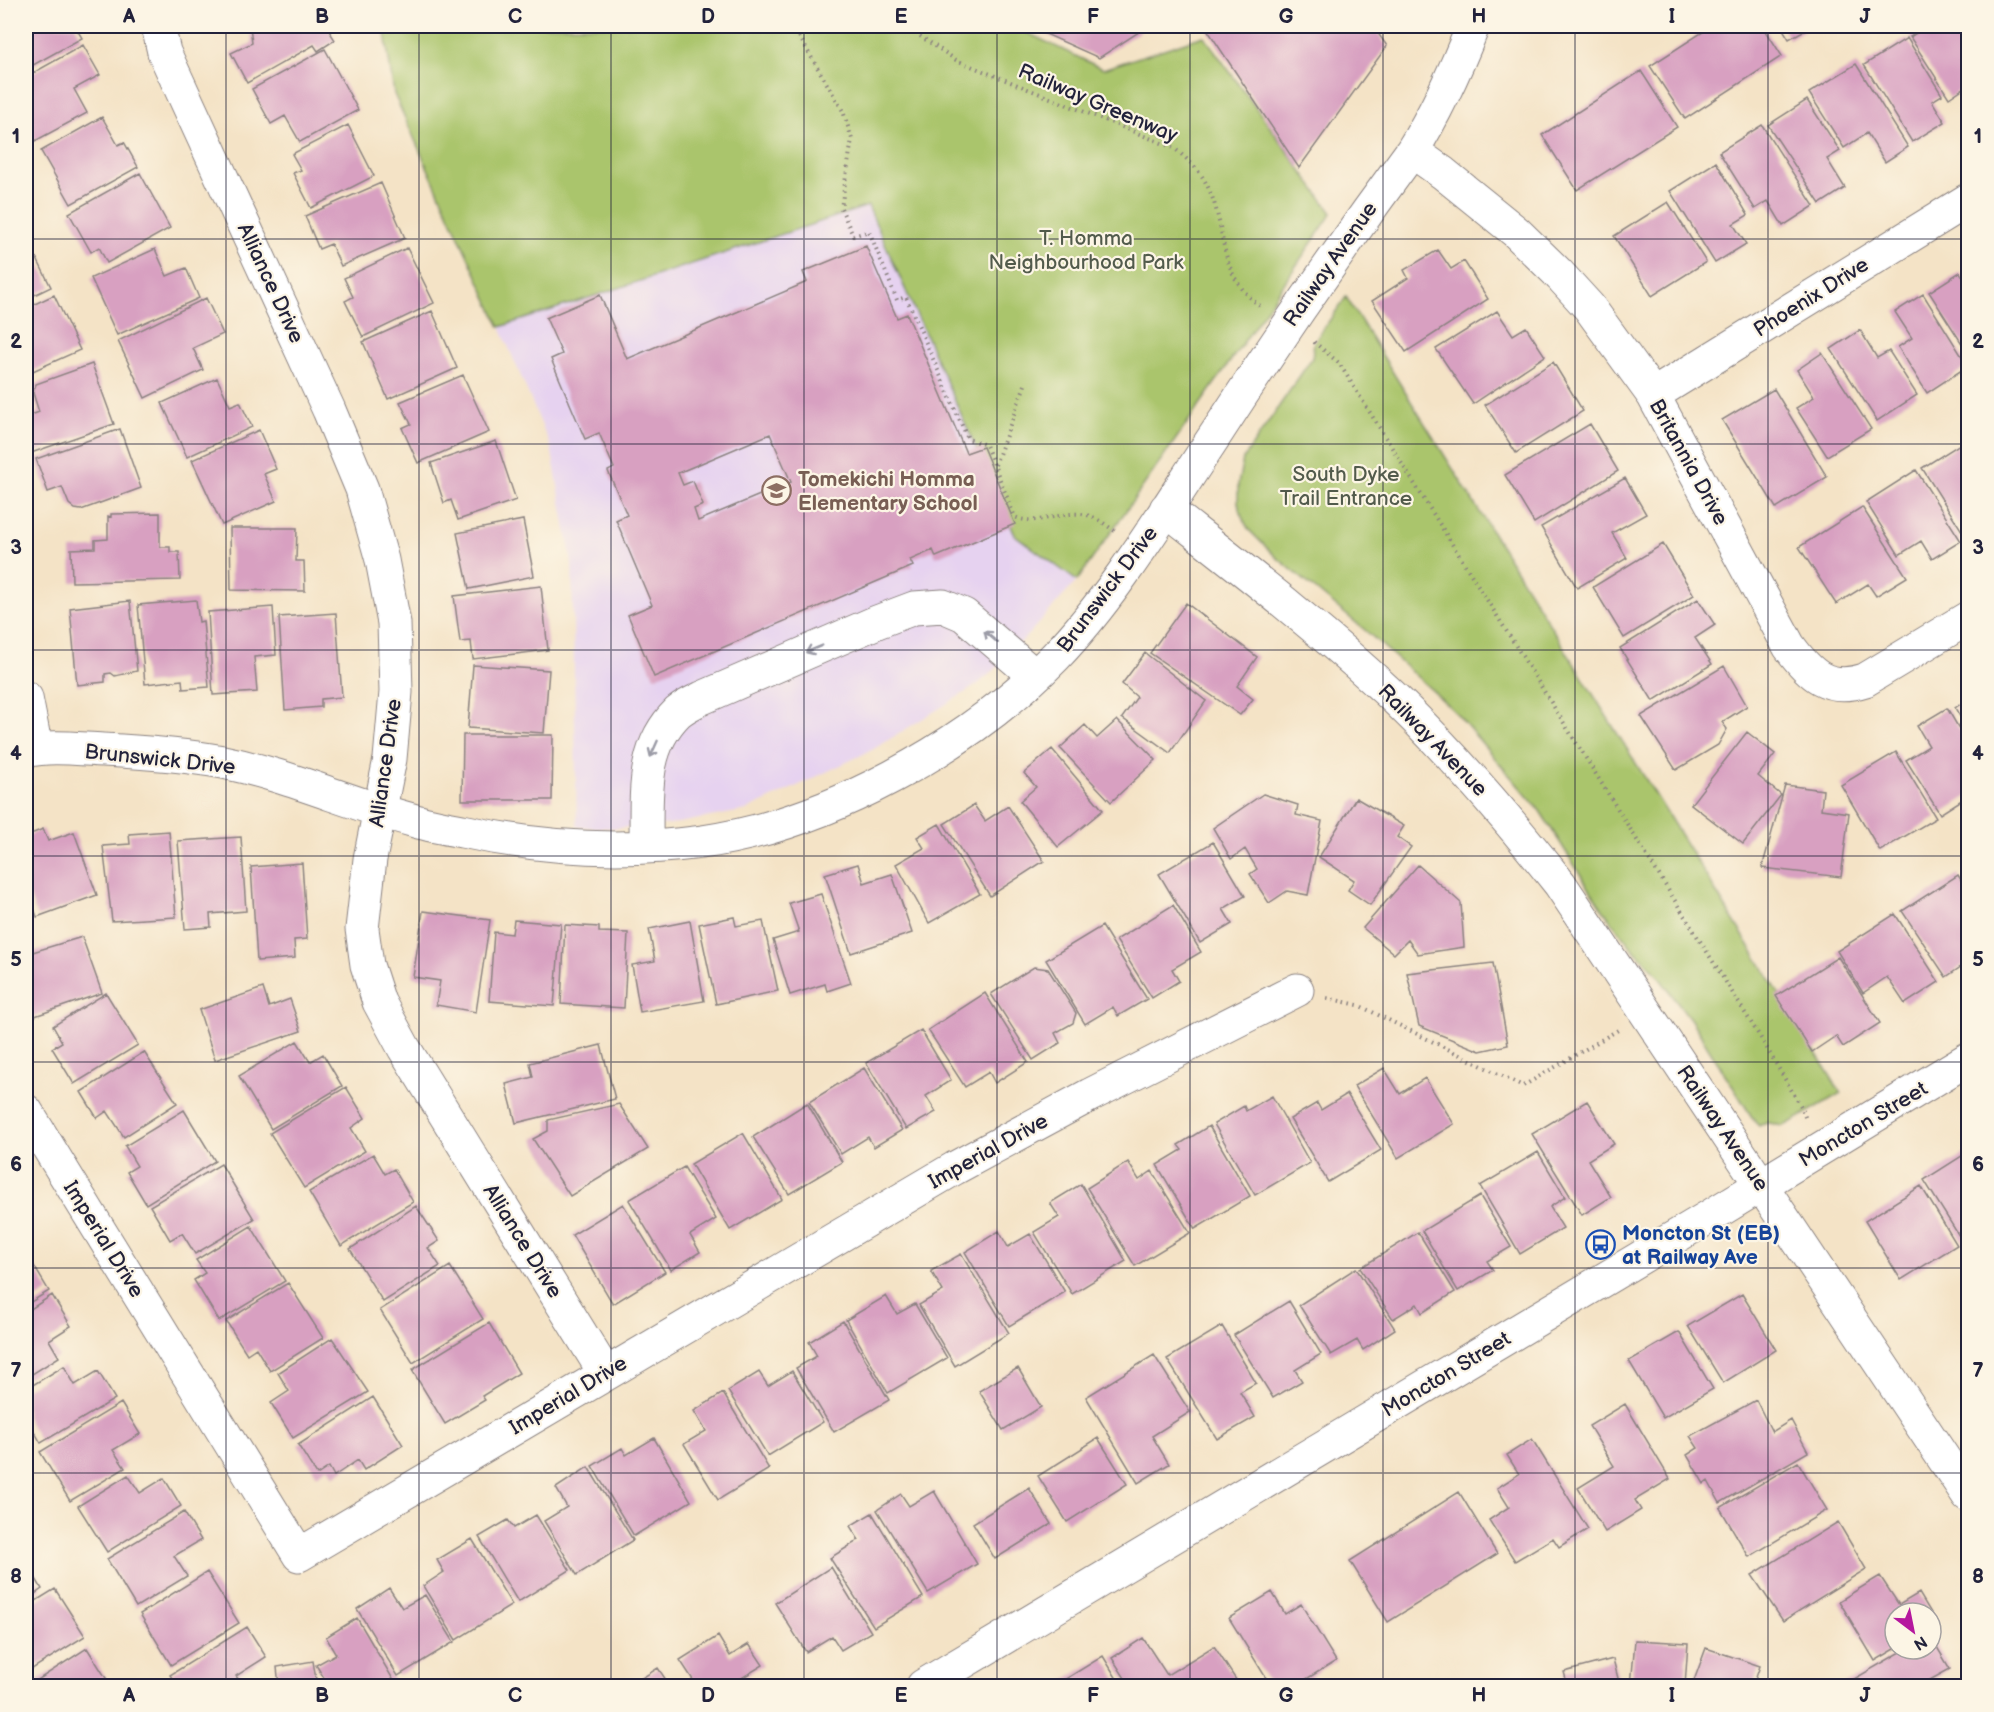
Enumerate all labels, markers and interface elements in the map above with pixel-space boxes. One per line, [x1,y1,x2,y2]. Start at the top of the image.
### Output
text: A [122,5,136,29]
text: B [315,5,329,29]
text: C [508,5,522,29]
text: D [701,5,715,29]
text: E [895,5,908,29]
text: F [1087,5,1099,29]
text: G [1279,5,1294,29]
text: H [1472,5,1486,29]
text: I [1669,5,1675,29]
text: J [1860,5,1872,29]
street label: Railway Greenway [1014,59,1182,149]
text: 1 [12,125,20,149]
text: 1 [1974,125,1982,149]
street label: Railway Avenue [1278,197,1383,331]
street label: Alliance Drive [232,219,309,347]
park label: T. Homma Neighbourhood Park [988,226,1184,275]
street label: Phoenix Drive [1749,252,1873,343]
text: 2 [10,330,22,354]
text: 2 [1972,330,1984,354]
street label: Britannia Drive [1644,395,1733,530]
park label: South Dyke Trail Entrance [1280,462,1412,511]
place label: Tomekichi Homma Elementary School [798,467,978,516]
school or university icon: Tomekichi Homma Elementary School [761,475,793,507]
street label: Brunswick Drive [1052,521,1163,657]
text: 3 [10,536,22,560]
text: 3 [1972,536,1984,560]
one-way arrow [983,631,999,644]
one-way arrow [805,644,824,655]
street label: Railway Avenue [1373,679,1493,802]
street label: Alliance Drive [364,697,407,829]
street label: Brunswick Drive [83,739,237,780]
one-way arrow [648,740,659,758]
text: 4 [10,742,22,766]
text: 4 [1972,742,1984,766]
text: 5 [10,948,22,972]
text: 5 [1972,948,1984,972]
street label: Railway Avenue [1671,1061,1774,1196]
street label: Moncton Street [1794,1076,1933,1173]
street label: Imperial Drive [924,1108,1052,1195]
text: 6 [10,1153,22,1177]
text: 6 [1972,1153,1984,1177]
street label: Imperial Drive [58,1176,149,1302]
street label: Alliance Drive [478,1180,567,1303]
place label: Moncton St (EB) at Railway Ave [1622,1221,1780,1270]
bus stop icon: Moncton St (EB) at Railway Ave [1585,1229,1617,1261]
street label: Moncton Street [1377,1326,1516,1423]
street label: Imperial Drive [505,1351,632,1440]
text: 7 [10,1359,22,1383]
text: 7 [1972,1359,1984,1383]
text: 8 [10,1565,22,1589]
text: 8 [1972,1565,1984,1589]
north arrow [1883,1601,1943,1661]
text: N [1910,1631,1930,1654]
text: A [122,1684,136,1708]
text: B [315,1684,329,1708]
text: C [508,1684,522,1708]
text: D [701,1684,715,1708]
text: E [895,1684,908,1708]
text: F [1087,1684,1099,1708]
text: G [1279,1684,1294,1708]
text: H [1472,1684,1486,1708]
text: I [1669,1684,1675,1708]
text: J [1860,1684,1872,1708]

